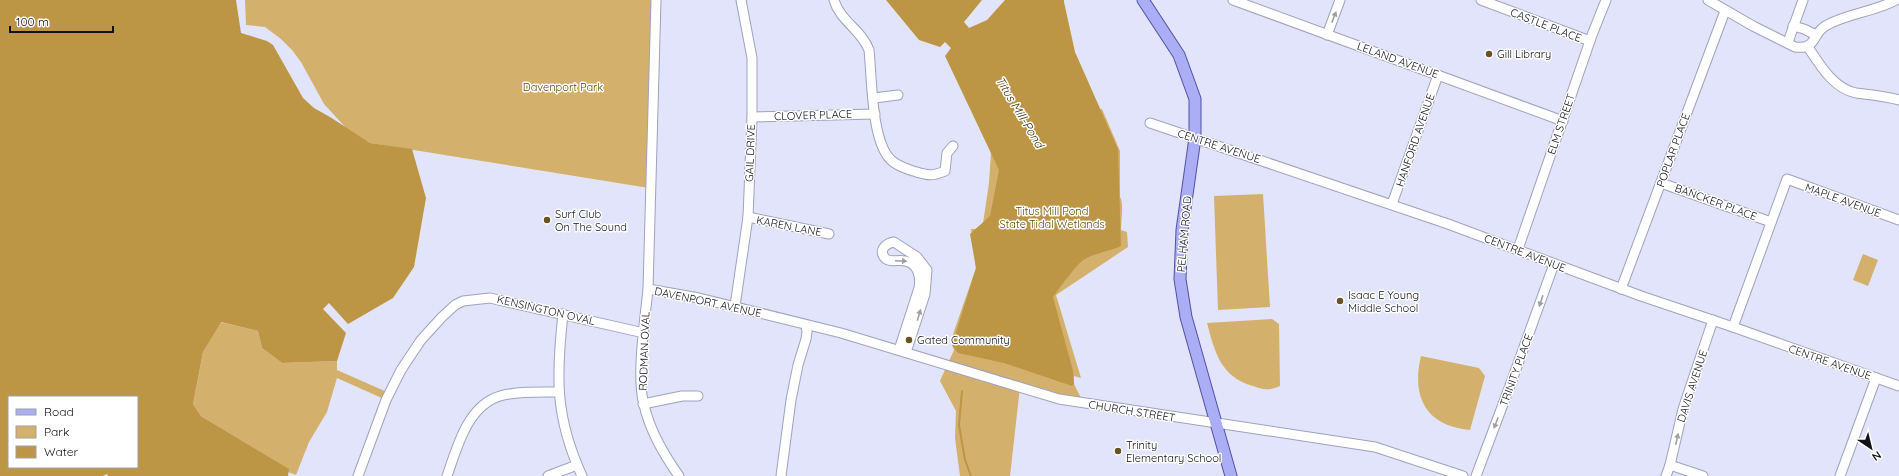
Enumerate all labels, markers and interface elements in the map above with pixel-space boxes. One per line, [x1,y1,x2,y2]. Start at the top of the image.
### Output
street label: CASTLE PLACE [1508,5,1584,45]
scale bar [10,8,113,34]
one-way arrow [1331,11,1337,23]
text: 100 m [16,14,49,29]
street label: LELAND AVENUE [1355,39,1441,81]
place label: Gill Library [1497,47,1551,61]
marker: Gill Library [1484,49,1494,59]
water label: Titus Mill-Pond [993,74,1048,152]
park label: Davenport Park [523,80,603,94]
street label: ELM STREET [1544,91,1578,156]
street label: HANFORD AVENUE [1392,92,1438,188]
street label: CLOVER PLACE [774,107,852,123]
street label: POPLAR PLACE [1653,111,1693,189]
street label: GAIL DRIVE [742,124,758,182]
street label: CENTRE AVENUE [1176,126,1262,166]
street label: MAPLE AVENUE [1803,180,1883,220]
street label: BANCKER PLACE [1673,181,1759,223]
street label: PELHAM ROAD [1174,195,1194,273]
park label: Titus Mill Pond State Tidal Wetlands [999,204,1105,231]
place label: Surf Club On The Sound [555,207,627,234]
street label: KAREN LANE [755,213,823,239]
marker: Surf Club On The Sound [542,215,552,225]
street label: CENTRE AVENUE [1482,231,1568,275]
one-way arrow [894,258,907,265]
street label: DAVENPORT AVENUE [653,284,763,320]
place label: Isaac E Young Middle School [1348,288,1419,315]
street label: KENSINGTON OVAL [496,292,596,328]
one-way arrow [1537,295,1543,307]
marker: Isaac E Young Middle School [1335,296,1345,306]
one-way arrow [916,309,922,321]
street label: RODMAN OVAL [636,311,652,391]
street label: TRINITY PLACE [1496,332,1536,408]
place label: Gated Community [917,333,1010,347]
marker: Gated Community [904,335,914,345]
street label: CENTRE AVENUE [1787,341,1873,383]
street label: DAVIS AVENUE [1674,348,1710,424]
legend [8,396,138,468]
street label: CHURCH STREET [1088,397,1177,425]
text: Road [44,404,74,419]
one-way arrow [1493,417,1499,429]
text: Park [44,424,69,439]
north arrow [1851,428,1891,468]
one-way arrow [1674,432,1680,445]
place label: Trinity Elementary School [1126,438,1221,465]
text: Water [44,444,79,459]
marker: Trinity Elementary School [1113,446,1123,456]
text: N [1869,448,1884,464]

